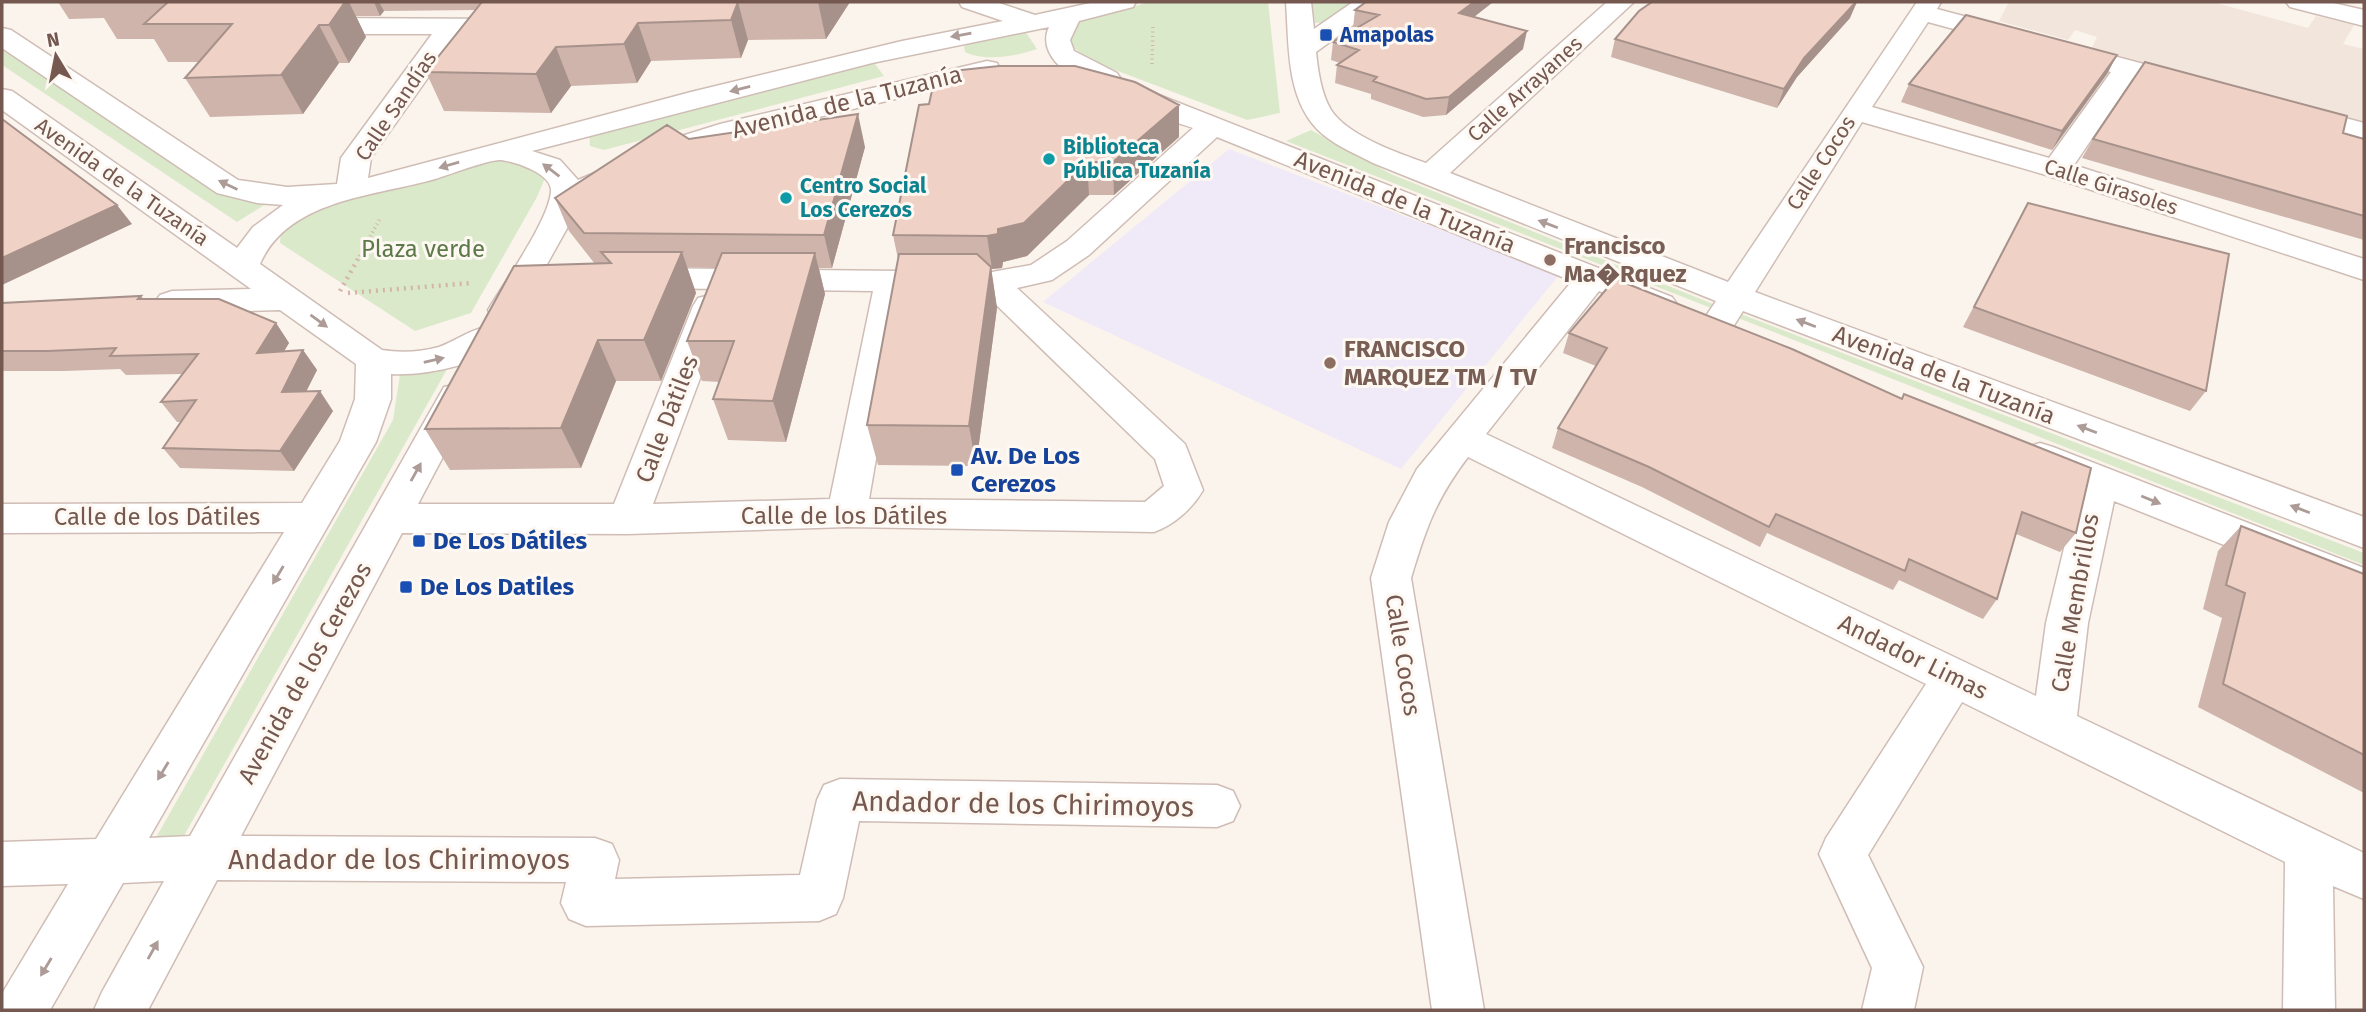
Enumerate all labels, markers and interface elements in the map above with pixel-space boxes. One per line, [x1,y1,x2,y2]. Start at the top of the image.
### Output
north arrow [21,21,91,91]
place label: Amapolas [1339,22,1434,48]
text: N [45,27,61,52]
marker: Amapolas [1318,27,1334,43]
one-way arrow [950,30,972,41]
street label: Calle Arrayanes [1462,31,1588,147]
street label: Calle Sandías [350,46,442,166]
street label: Avenida de la Tuzanía [729,60,965,144]
one-way arrow [730,85,751,95]
street label: Calle Cocos [1781,111,1861,215]
street label: Avenida de la Tuzanía [30,112,214,252]
place label: Biblioteca Pública Tuzanía [1063,134,1211,184]
street label: Avenida de la Tuzanía [1290,145,1520,259]
marker: Biblioteca Pública Tuzanía [1041,151,1057,167]
street label: Calle Girasoles [2041,153,2181,221]
one-way arrow [438,160,460,171]
one-way arrow [542,163,561,177]
place label: Centro Social Los Cerezos [800,173,927,223]
one-way arrow [218,179,238,191]
marker: Centro Social Los Cerezos [778,190,794,206]
one-way arrow [1537,218,1558,229]
place label: Francisco Ma�Rquez [1564,232,1687,288]
park label: Plaza verde [361,235,485,263]
marker: Francisco Ma�Rquez [1542,252,1558,268]
one-way arrow [310,314,328,328]
one-way arrow [1795,318,1816,329]
street label: Avenida de la Tuzanía [1829,320,2059,430]
place label: FRANCISCO MARQUEZ TM / TV [1344,335,1538,391]
street label: Calle Dátiles [630,351,704,487]
one-way arrow [423,354,445,365]
marker: FRANCISCO MARQUEZ TM / TV [1322,355,1338,371]
one-way arrow [2077,424,2098,435]
place label: Av. De Los Cerezos [970,442,1080,498]
one-way arrow [410,462,421,482]
marker: Av. De Los Cerezos [949,462,965,478]
one-way arrow [2140,495,2161,506]
street label: Calle de los Dátiles [741,502,947,530]
street label: Calle de los Dátiles [54,503,260,531]
one-way arrow [2290,504,2311,515]
street label: Calle Membrillos [2045,511,2105,695]
place label: De Los Dátiles [433,527,587,555]
marker: De Los Dátiles [411,533,427,549]
street label: Avenida de los Cerezos [233,558,377,788]
one-way arrow [272,566,284,585]
place label: De Los Datiles [420,573,574,601]
marker: De Los Datiles [398,579,414,595]
street label: Calle Cocos [1380,592,1426,718]
street label: Andador Limas [1834,609,1992,705]
one-way arrow [156,762,169,781]
street label: Andador de los Chirimoyos [852,785,1194,823]
street label: Andador de los Chirimoyos [228,843,570,876]
one-way arrow [147,941,159,960]
one-way arrow [40,957,53,976]

